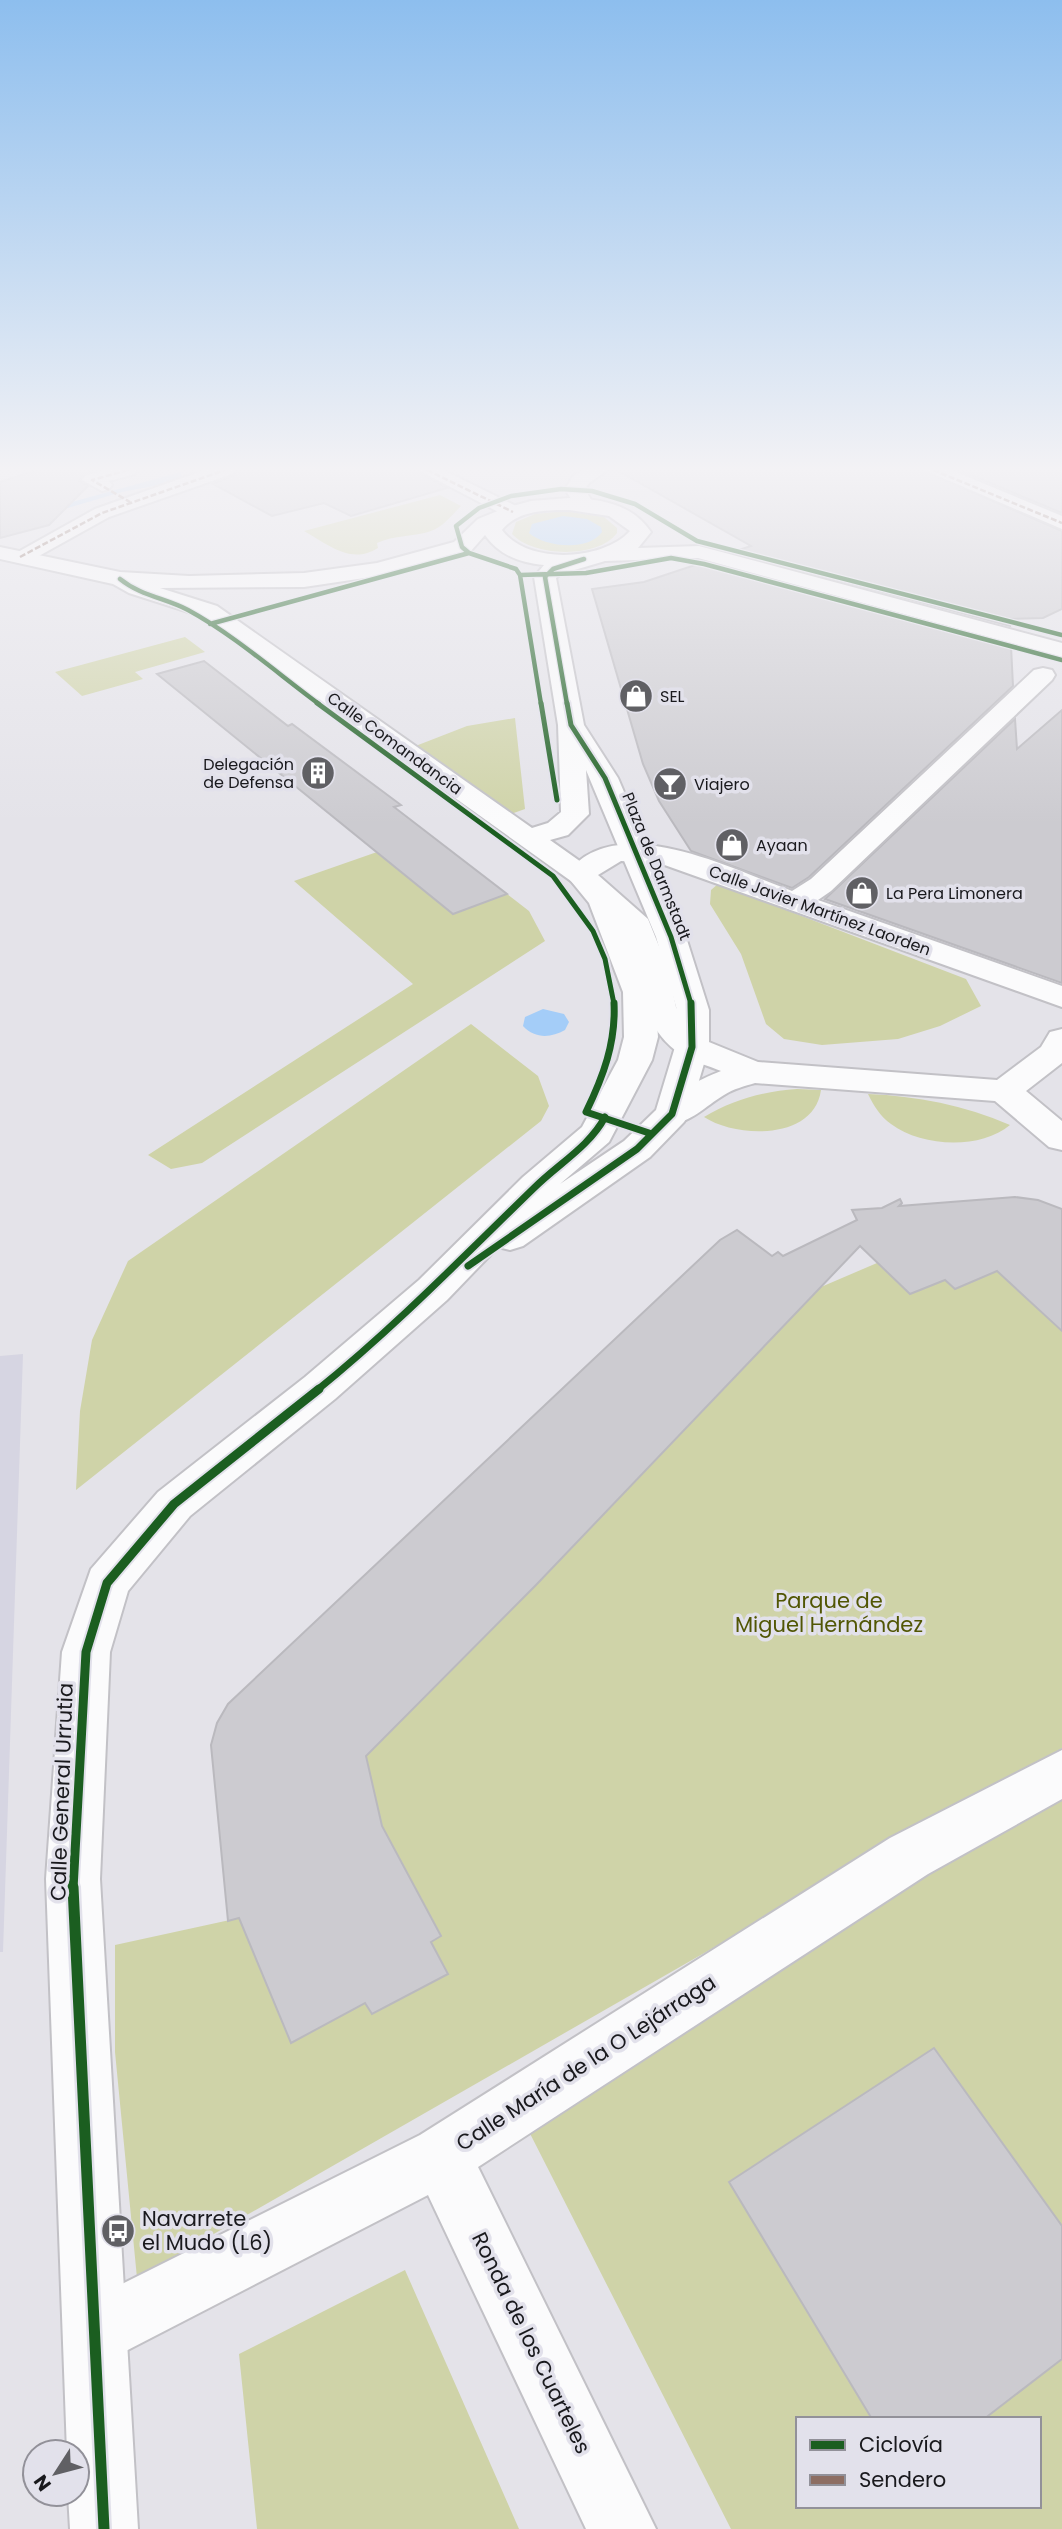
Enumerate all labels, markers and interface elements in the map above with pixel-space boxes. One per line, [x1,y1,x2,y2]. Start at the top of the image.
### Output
shop icon: SEL [617,677,655,715]
place label: SEL [660,685,685,708]
street label: Calle Comandancia [323,687,467,800]
place label: Delegación de Defensa [203,753,294,794]
building icon: Delegación de Defensa [299,754,337,792]
bar icon: Viajero [651,765,689,803]
place label: Viajero [694,773,750,796]
street label: Plaza de Darmstadt [616,789,697,944]
shop icon: Ayaan [713,826,751,864]
place label: Ayaan [756,834,808,857]
street label: Calle Javier Martínez Laorden [706,860,934,961]
shop icon: La Pera Limonera [843,874,881,912]
place label: La Pera Limonera [886,882,1023,905]
park label: Parque de Miguel Hernández [735,1586,923,1639]
street label: Calle General Urrutia [43,1682,80,1902]
street label: Calle María de la O Lejárraga [450,1968,721,2158]
place label: Navarrete el Mudo (L6) [142,2204,272,2257]
bus stop icon: Navarrete el Mudo (L6) [99,2212,137,2250]
street label: Ronda de los Cuarteles [465,2227,598,2458]
legend [796,2417,1041,2508]
text: Ciclovía [859,2430,943,2459]
north arrow [21,2438,91,2508]
text: Sendero [859,2465,946,2494]
text: N [28,2469,58,2496]

